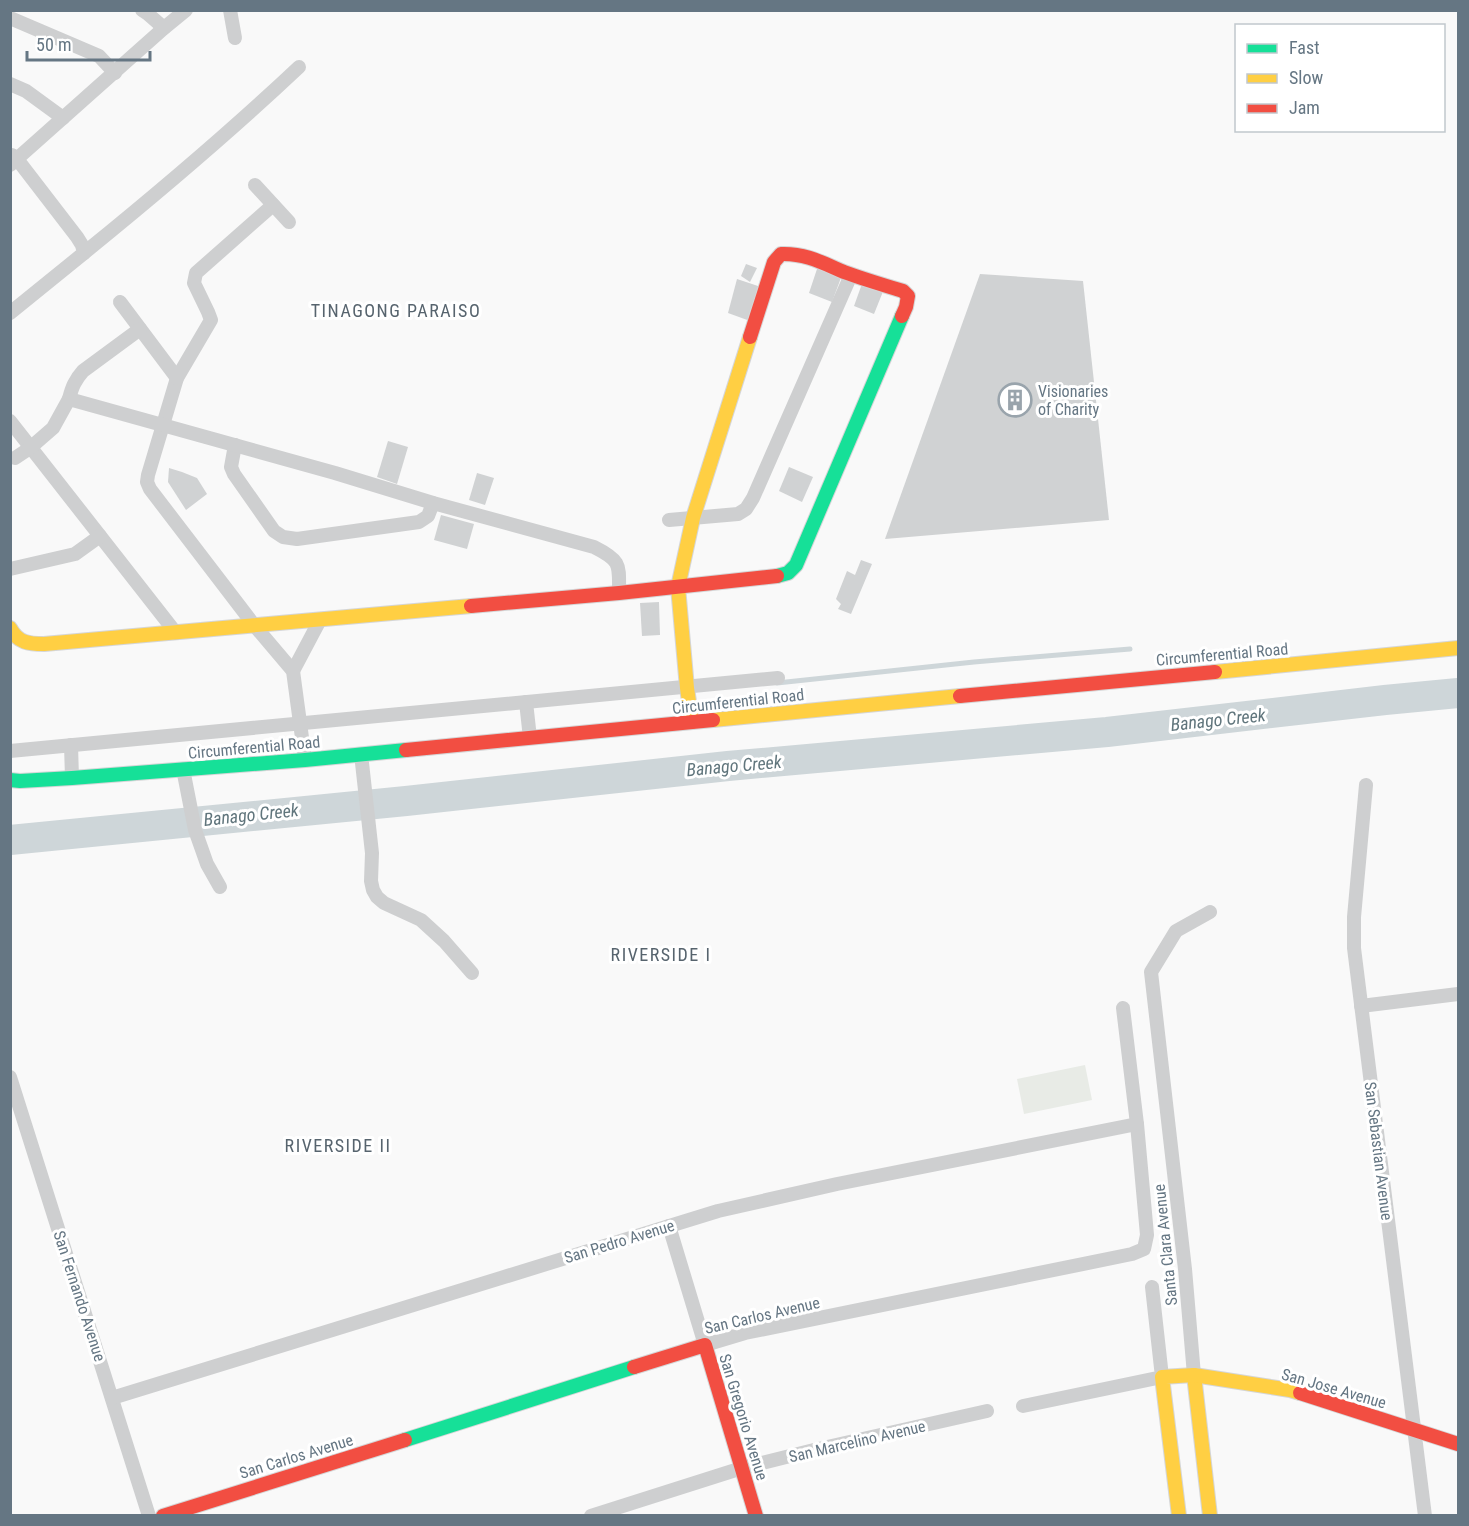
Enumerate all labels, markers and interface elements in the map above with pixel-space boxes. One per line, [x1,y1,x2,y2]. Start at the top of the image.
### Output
scale bar [27,24,150,62]
legend [1235,24,1445,132]
text: 50 m [36,34,71,55]
text: Fast [1289,37,1320,58]
text: Slow [1289,67,1324,88]
text: Jam [1289,97,1320,118]
district label: TINAGONG PARAISO [311,300,481,321]
building icon: Visionaries of Charity [997,382,1033,418]
place label: Visionaries of Charity [1038,382,1108,419]
street label: Circumferential Road [1155,639,1289,670]
street label: Circumferential Road [671,685,805,718]
water label: Banago Creek [1169,704,1268,735]
street label: Circumferential Road [187,732,321,763]
water label: Banago Creek [685,751,784,780]
water label: Banago Creek [202,799,301,830]
district label: RIVERSIDE I [611,944,711,965]
street label: San Sebastian Avenue [1361,1081,1396,1221]
district label: RIVERSIDE II [285,1135,391,1156]
street label: Santa Clara Avenue [1150,1183,1181,1307]
street label: San Pedro Avenue [562,1216,676,1267]
street label: San Fernando Avenue [49,1228,110,1364]
street label: San Carlos Avenue [703,1293,822,1338]
street label: San Gregorio Avenue [715,1352,772,1483]
street label: San Jose Avenue [1279,1365,1388,1412]
street label: San Marcelino Avenue [787,1417,927,1466]
street label: San Carlos Avenue [237,1430,355,1483]

